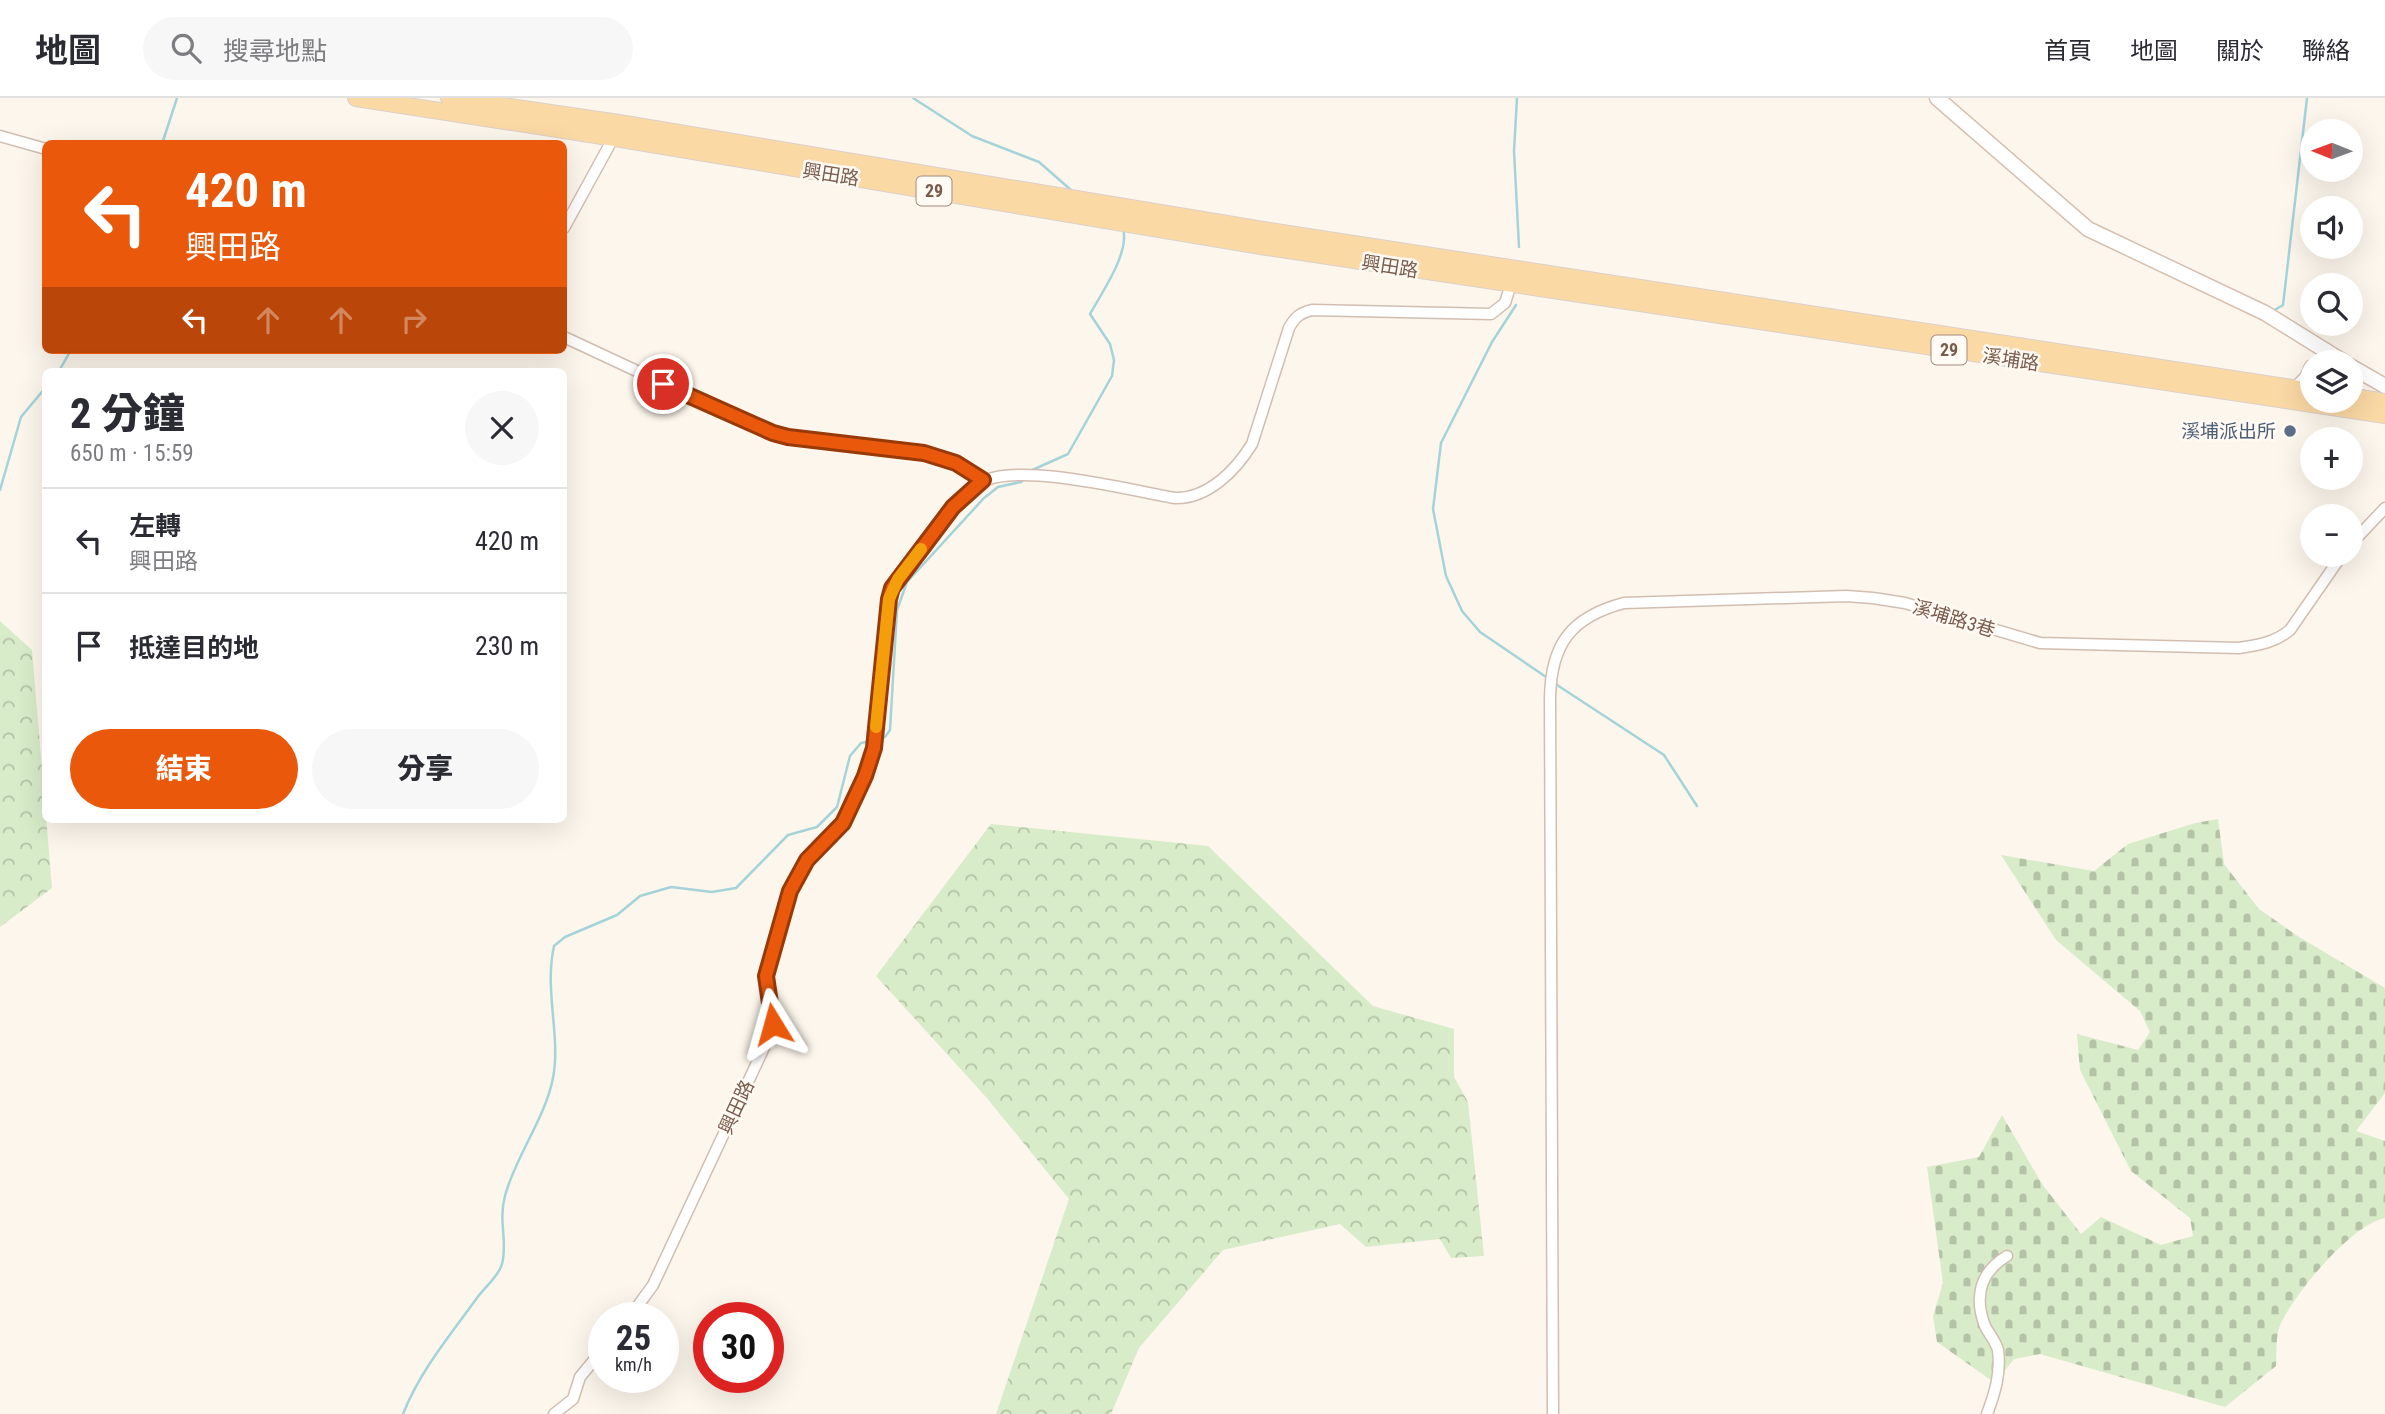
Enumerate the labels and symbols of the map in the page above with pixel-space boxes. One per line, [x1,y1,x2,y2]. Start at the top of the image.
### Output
north arrow [2300,119,2362,182]
street label: 興田路 [801,159,861,190]
road number: 29 [916,176,951,206]
street label: 興田路 [1360,251,1420,282]
road number: 29 [1932,336,1966,364]
street label: 溪埔路 [1981,344,2041,375]
pin [633,354,693,414]
place label: 溪埔派出所 [2181,420,2276,443]
marker: 溪埔派出所 [2282,423,2298,439]
street label: 溪埔路3巷 [1910,595,1998,642]
position arrow [736,987,810,1061]
street label: 興田路 [714,1077,759,1138]
speed limit sign: 30 [693,1302,784,1393]

